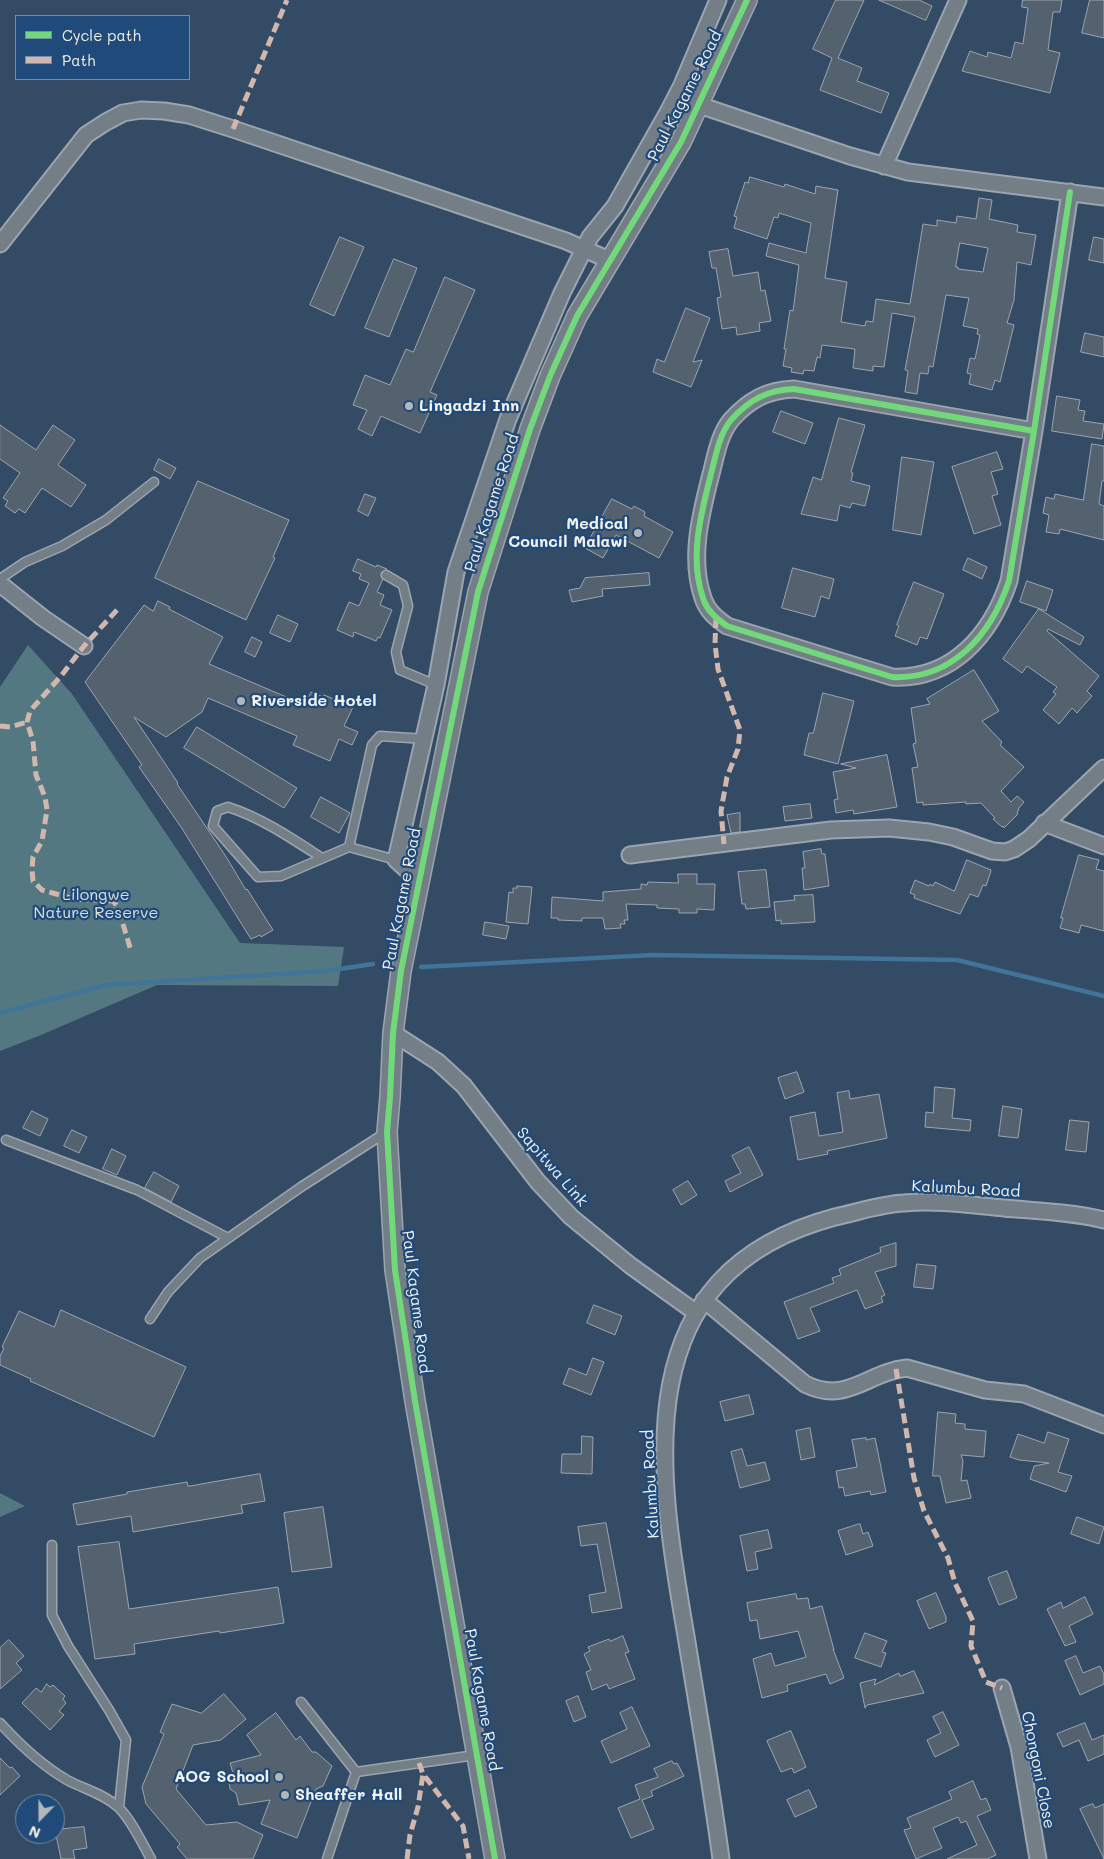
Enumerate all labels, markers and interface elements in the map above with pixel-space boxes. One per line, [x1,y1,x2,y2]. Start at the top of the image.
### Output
legend [15,15,190,80]
text: Cycle path [62,25,141,45]
street label: Paul Kagame Road [644,27,726,165]
text: Path [62,50,96,70]
place label: Lingadzi Inn [419,396,519,416]
marker: Lingadzi Inn [403,400,415,412]
street label: Paul Kagame Road [461,431,523,575]
place label: Medical Council Malawi [508,514,628,552]
marker: Medical Council Malawi [632,527,644,539]
place label: Riverside Hotel [251,691,376,711]
marker: Riverside Hotel [235,695,247,707]
street label: Paul Kagame Road [379,826,425,972]
park label: Lilongwe Nature Reserve [34,885,158,923]
street label: Sapitwa Link [512,1123,592,1211]
street label: Kalumbu Road [911,1177,1021,1201]
street label: Paul Kagame Road [398,1229,434,1375]
street label: Kalumbu Road [639,1429,663,1539]
street label: Paul Kagame Road [460,1627,504,1773]
street label: Chongoni Close [1017,1710,1059,1830]
place label: AOG School [174,1767,269,1787]
marker: AOG School [273,1771,285,1783]
place label: Sheaffer Hall [295,1785,402,1805]
marker: Sheaffer Hall [279,1789,291,1801]
north arrow [15,1794,65,1844]
text: N [26,1822,43,1843]

